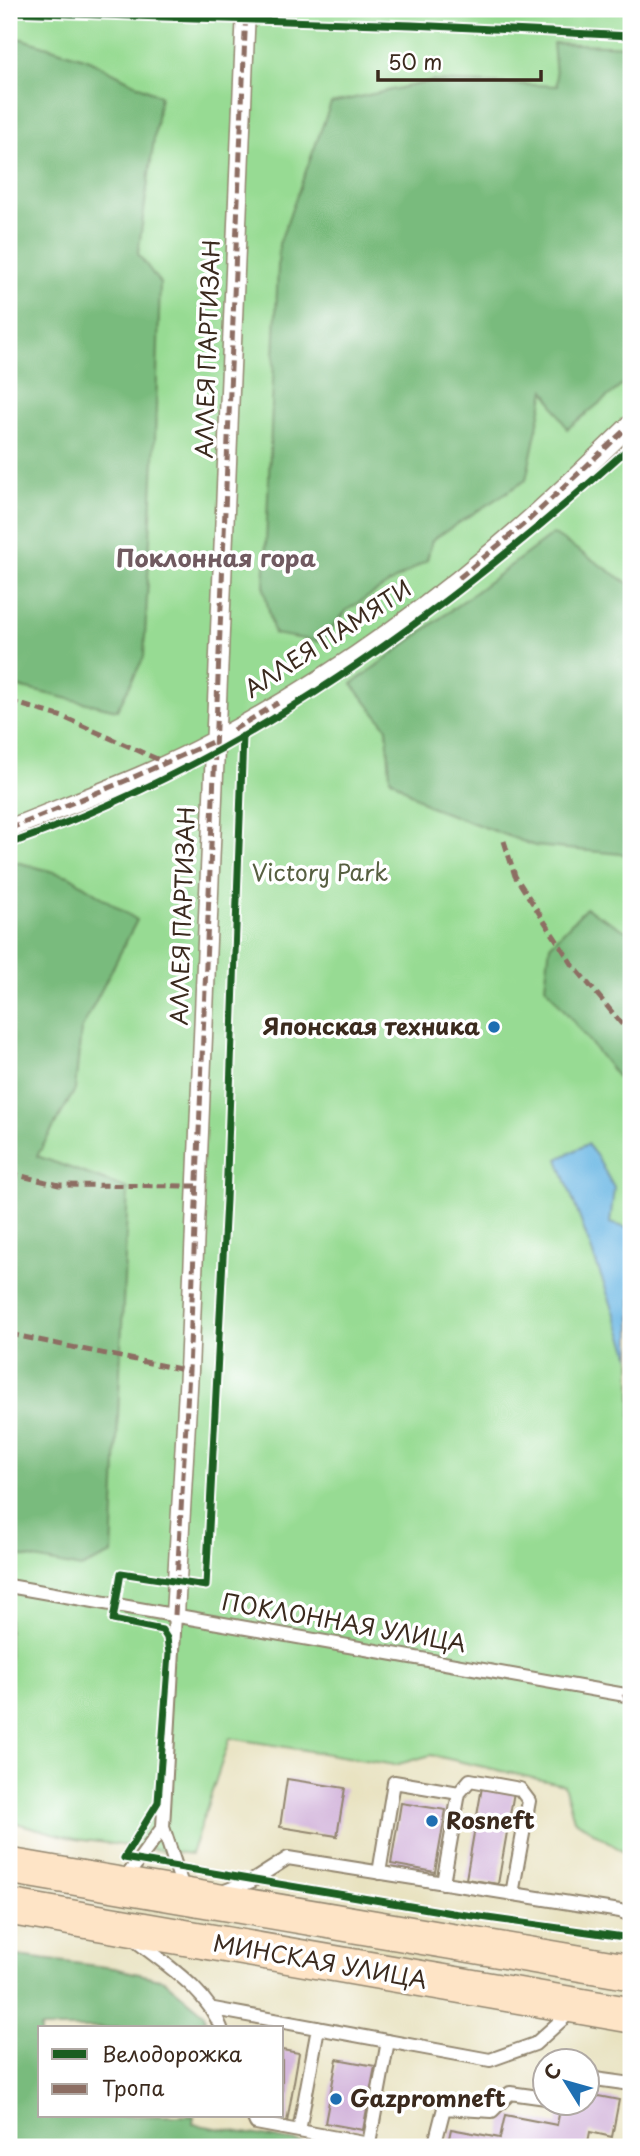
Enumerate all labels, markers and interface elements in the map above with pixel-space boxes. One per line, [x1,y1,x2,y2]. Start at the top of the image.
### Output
scale bar [378,38,540,82]
text: 50 m [388,45,442,77]
street label: АЛЛЕЯ ПАРТИЗАН [185,239,228,459]
district label: Поклонная гора [116,539,317,575]
street label: АЛЛЕЯ ПАМЯТИ [236,570,418,705]
street label: АЛЛЕЯ ПАРТИЗАН [160,806,203,1026]
park label: Victory Park [252,854,388,889]
place label: Японская техника [263,1008,480,1043]
marker: Японская техника [486,1019,502,1035]
street label: ПОКЛОННАЯ УЛИЦА [219,1583,469,1660]
place label: Rosneft [446,1802,535,1837]
marker: Rosneft [424,1813,440,1829]
street label: МИНСКАЯ УЛИЦА [211,1924,430,1997]
legend [38,2026,284,2118]
text: Велодорожка [102,2037,243,2069]
north arrow [532,2048,602,2118]
text: С [536,2057,567,2085]
text: Тропа [102,2071,164,2103]
place label: Gazpromneft [350,2080,506,2115]
marker: Gazpromneft [328,2091,344,2107]

